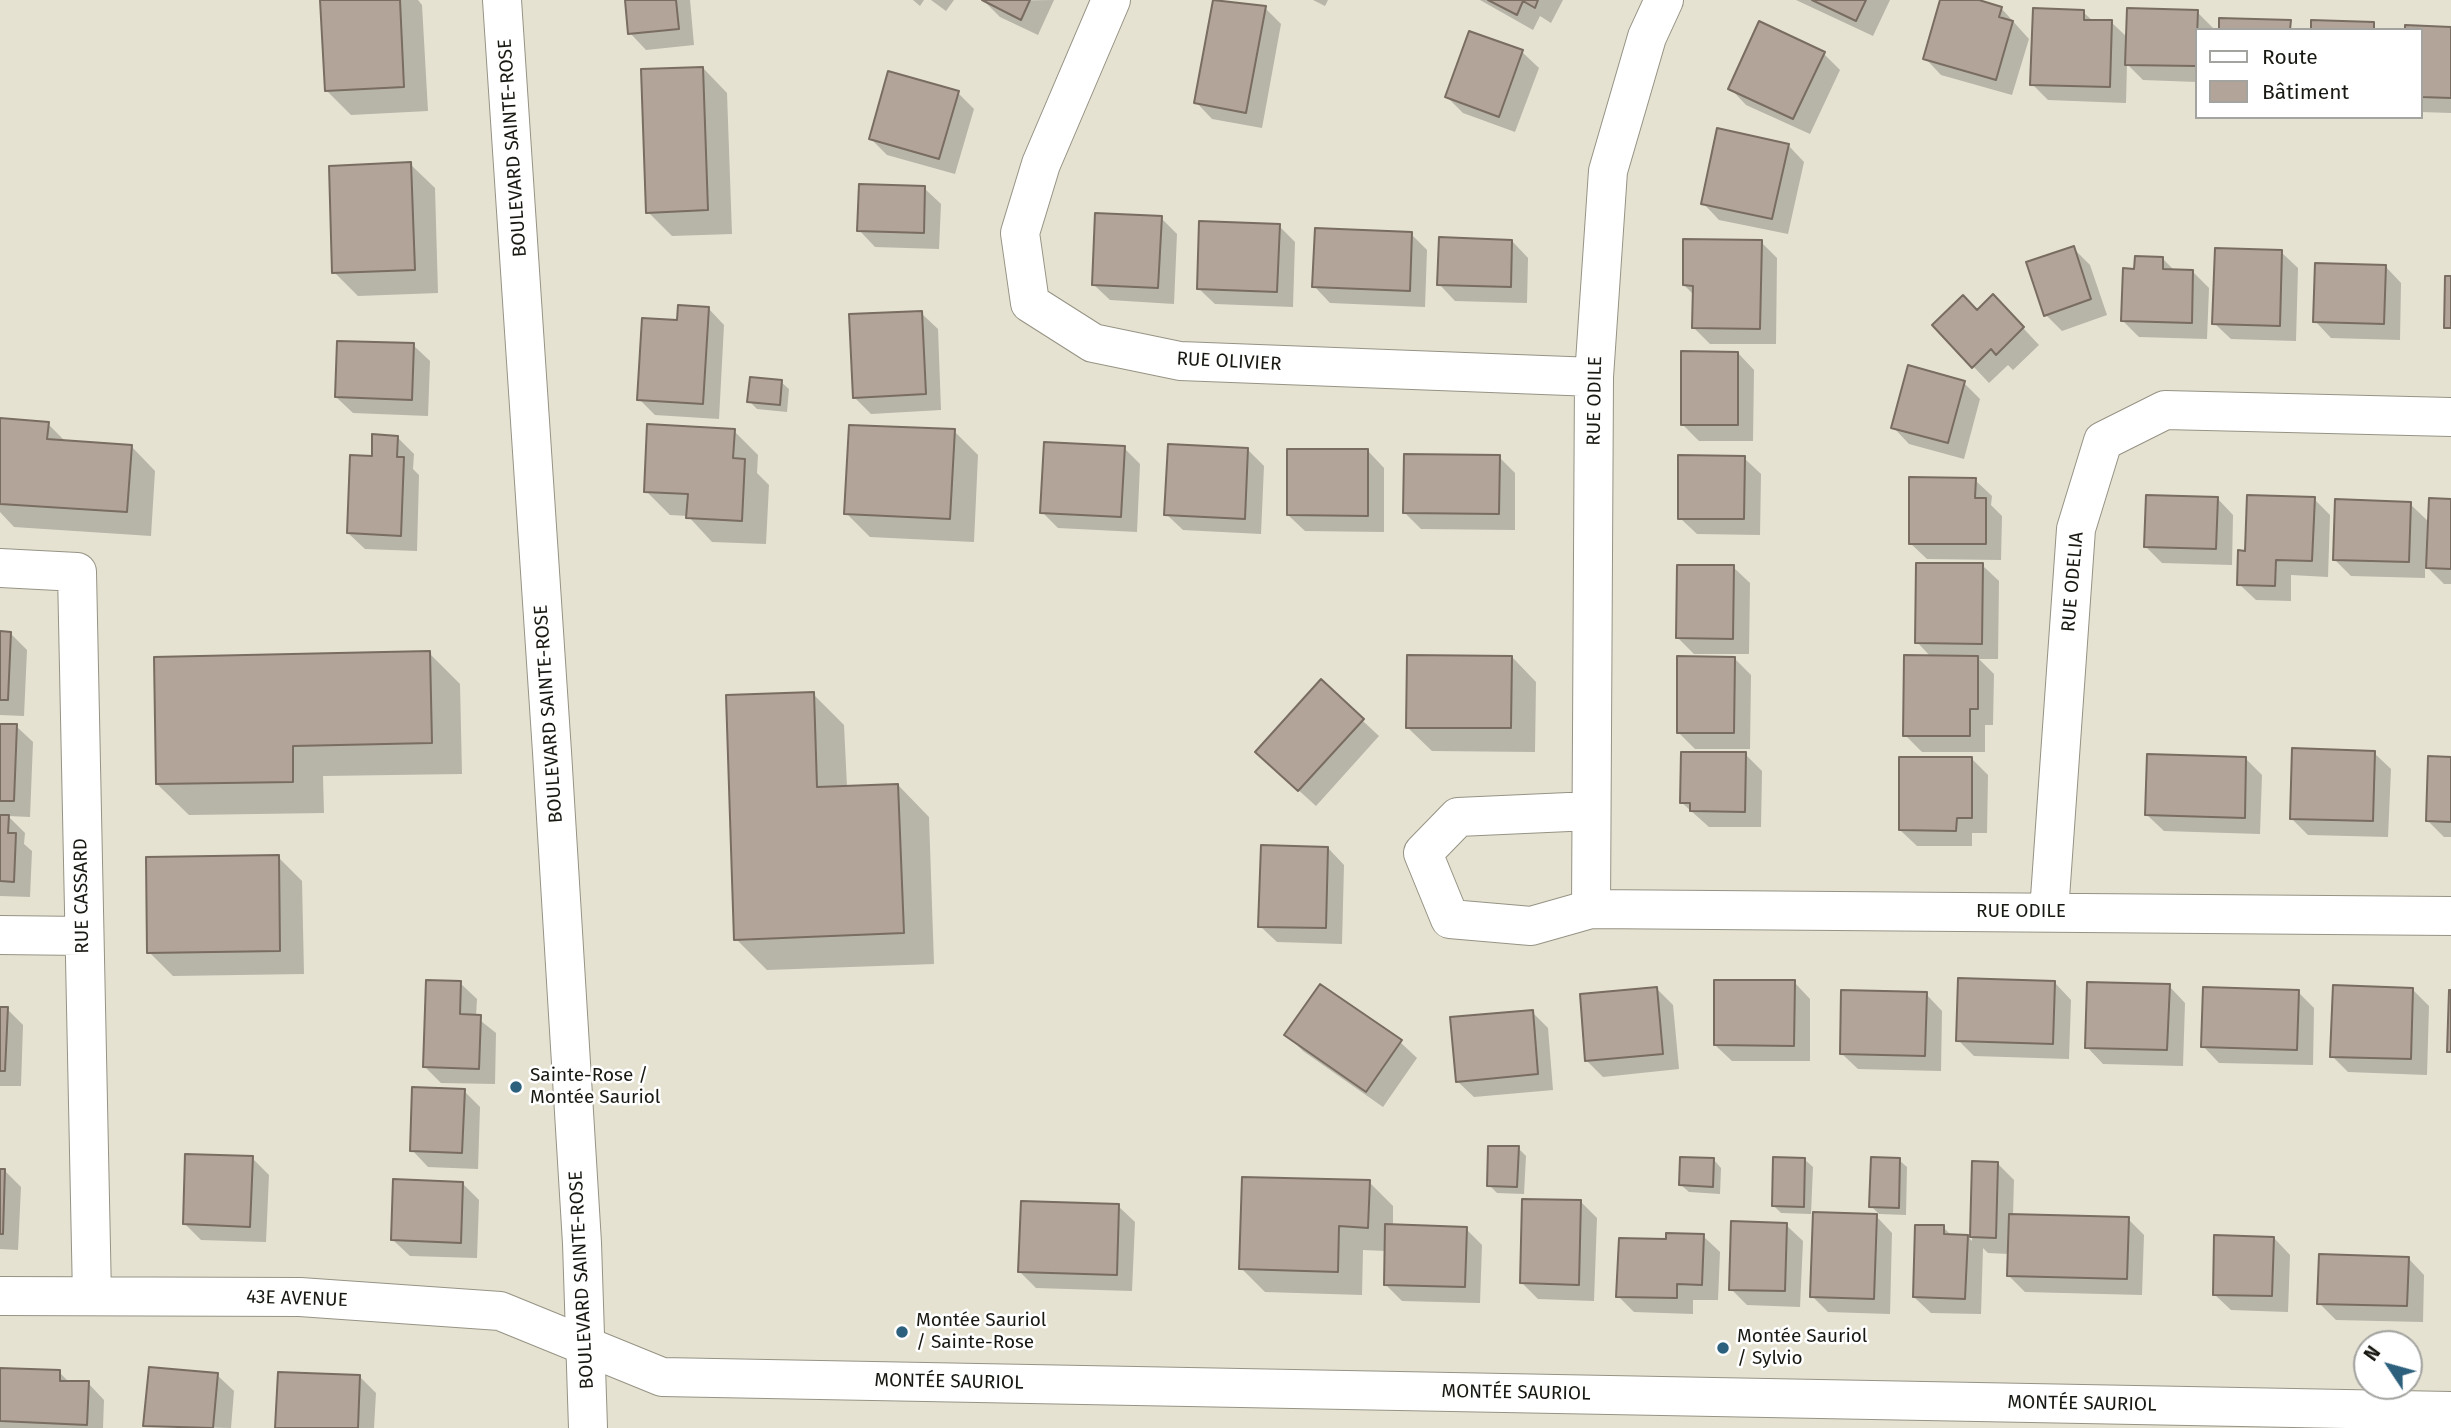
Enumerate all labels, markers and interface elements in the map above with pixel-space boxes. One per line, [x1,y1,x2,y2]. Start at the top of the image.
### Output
legend [2196,28,2423,119]
street label: BOULEVARD SAINTE-ROSE [494,38,532,258]
text: Route [2262,44,2318,70]
text: Bâtiment [2262,79,2349,105]
street label: RUE OLIVIER [1176,348,1282,376]
street label: RUE ODILE [1583,356,1607,446]
street label: RUE ODELIA [2057,531,2089,633]
street label: BOULEVARD SAINTE-ROSE [530,604,568,824]
street label: RUE CASSARD [70,838,94,954]
street label: RUE ODILE [1976,901,2066,923]
place label: Sainte-Rose / Montée Sauriol [530,1065,660,1109]
marker: Sainte-Rose / Montée Sauriol [508,1079,524,1095]
street label: BOULEVARD SAINTE-ROSE [565,1170,599,1390]
street label: 43E AVENUE [246,1286,348,1312]
place label: Montée Sauriol / Sainte-Rose [916,1310,1046,1354]
marker: Montée Sauriol / Sainte-Rose [894,1324,910,1340]
place label: Montée Sauriol / Sylvio [1737,1326,1867,1370]
north arrow [2353,1330,2423,1400]
marker: Montée Sauriol / Sylvio [1715,1340,1731,1356]
text: N [2359,1342,2385,1365]
street label: MONTÉE SAURIOL [874,1369,1024,1395]
street label: MONTÉE SAURIOL [1441,1380,1591,1406]
street label: MONTÉE SAURIOL [2007,1391,2157,1417]

